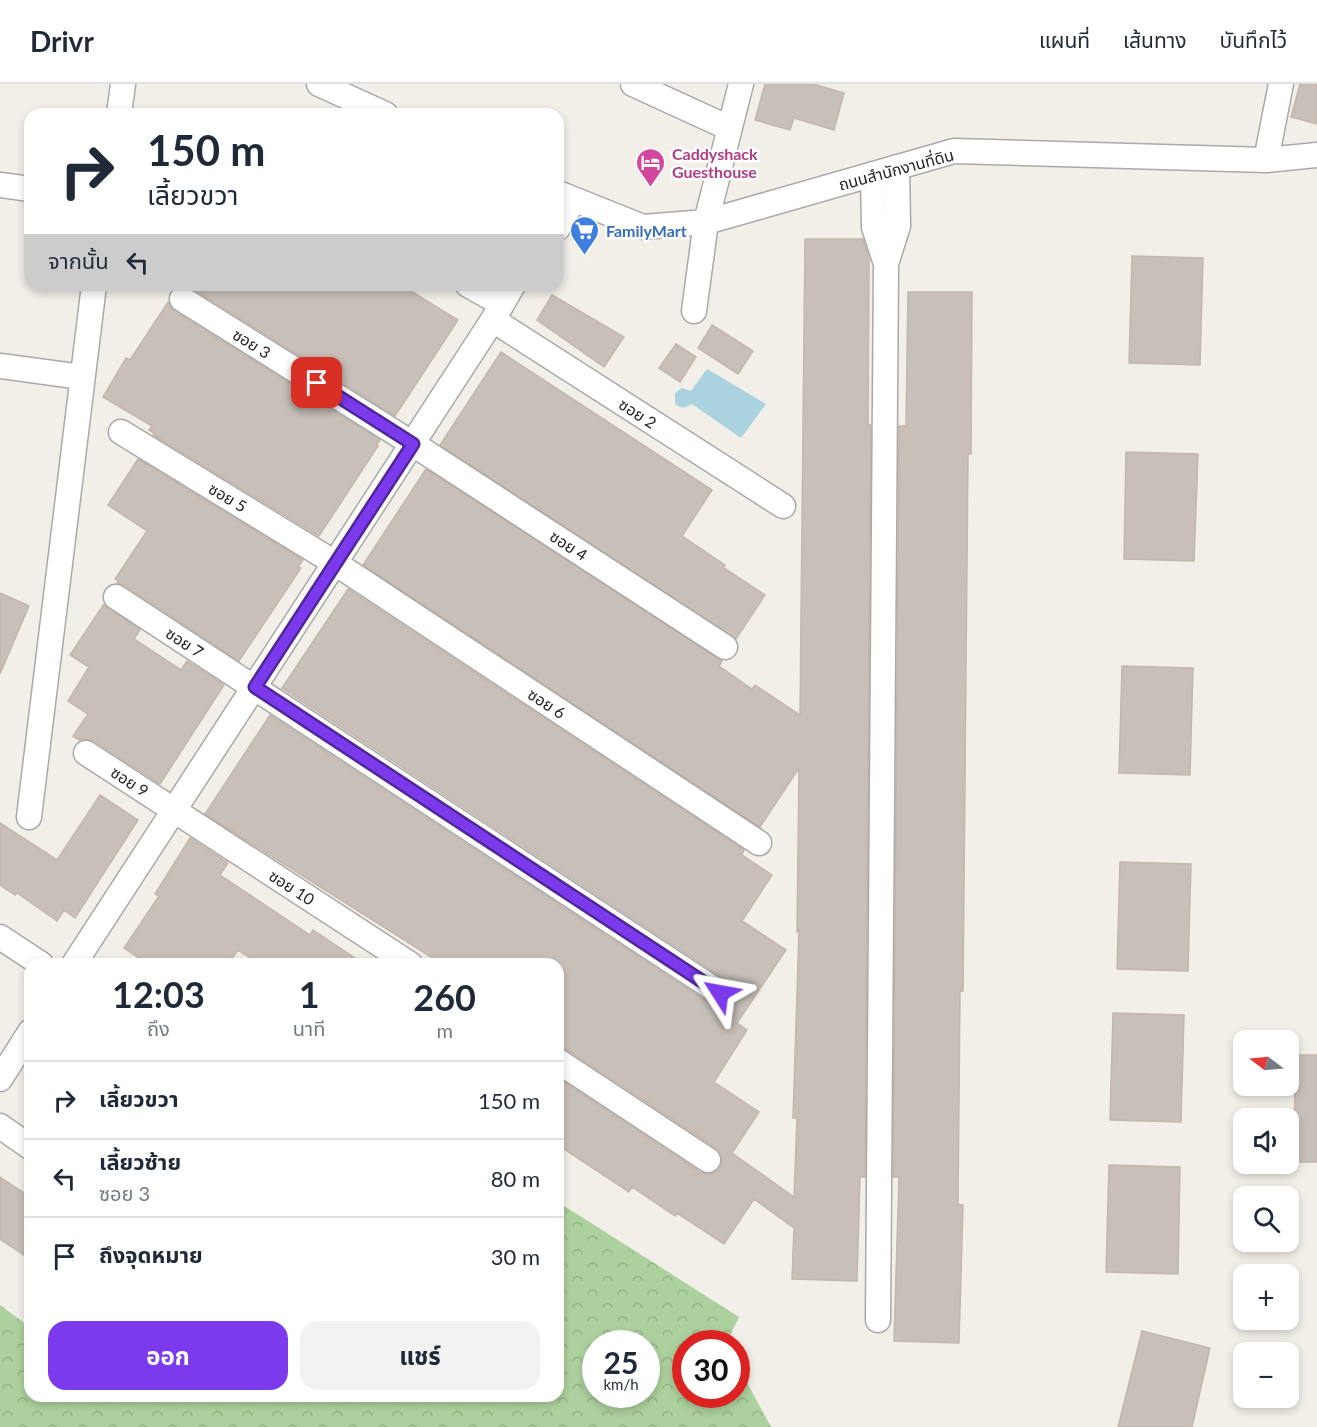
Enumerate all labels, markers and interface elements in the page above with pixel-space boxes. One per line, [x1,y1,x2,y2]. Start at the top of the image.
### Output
text: Drivr [30,24,94,58]
text: แผนที่ [1039,27,1090,52]
text: เส้นทาง [1123,27,1187,52]
text: บันทึกไว้ [1220,27,1287,52]
text: 150 m [147,125,265,175]
icon: right [48,132,126,210]
place label: Caddyshack Guesthouse [672,144,758,181]
street label: ถนนสำนักงานที่ดิน [836,144,956,194]
hotel icon: Caddyshack Guesthouse [635,146,667,188]
text: เลี้ยวขวา [147,178,238,211]
supermarket icon: FamilyMart [569,214,601,256]
place label: FamilyMart [606,221,687,240]
icon: left [121,246,154,279]
text: จากนั้น [48,247,109,274]
street label: ซอย 3 [230,324,274,362]
pin [291,357,342,408]
icon: arrive [300,366,333,399]
street label: ซอย 2 [616,394,660,432]
street label: ซอย 5 [206,478,250,516]
street label: ซอย 4 [547,526,591,564]
street label: ซอย 7 [163,623,207,661]
street label: ซอย 6 [525,684,569,722]
street label: ซอย 9 [108,762,152,800]
street label: ซอย 10 [266,865,318,909]
position arrow [688,961,752,1025]
text: 12:03 [112,972,205,1016]
text: 1 [299,972,320,1016]
text: 260 [413,975,476,1019]
text: ถึง [147,1016,170,1040]
text: นาที [293,1016,325,1040]
text: m [436,1018,453,1042]
north arrow [1233,1030,1299,1096]
map controls [1233,1030,1299,1408]
icon: right [48,1084,81,1117]
text: เลี้ยวขวา [99,1085,179,1112]
text: 150 m [478,1087,540,1114]
button: sound [1233,1108,1299,1174]
text: เลี้ยวซ้าย [99,1148,181,1175]
icon: left [48,1162,81,1195]
text: 80 m [491,1165,540,1192]
text: ซอย 3 [99,1181,150,1205]
button: search [1233,1186,1299,1252]
icon: arrive [48,1240,81,1273]
text: ถึงจุดหมาย [99,1241,203,1268]
text: 30 m [491,1243,540,1270]
button: + [1233,1264,1299,1330]
button: ออก [48,1321,288,1390]
button: แชร์ [300,1321,540,1390]
speed limit sign: 30 [672,1330,750,1408]
button: − [1233,1342,1299,1408]
text: 25 [604,1344,638,1380]
text: km/h [603,1375,639,1393]

